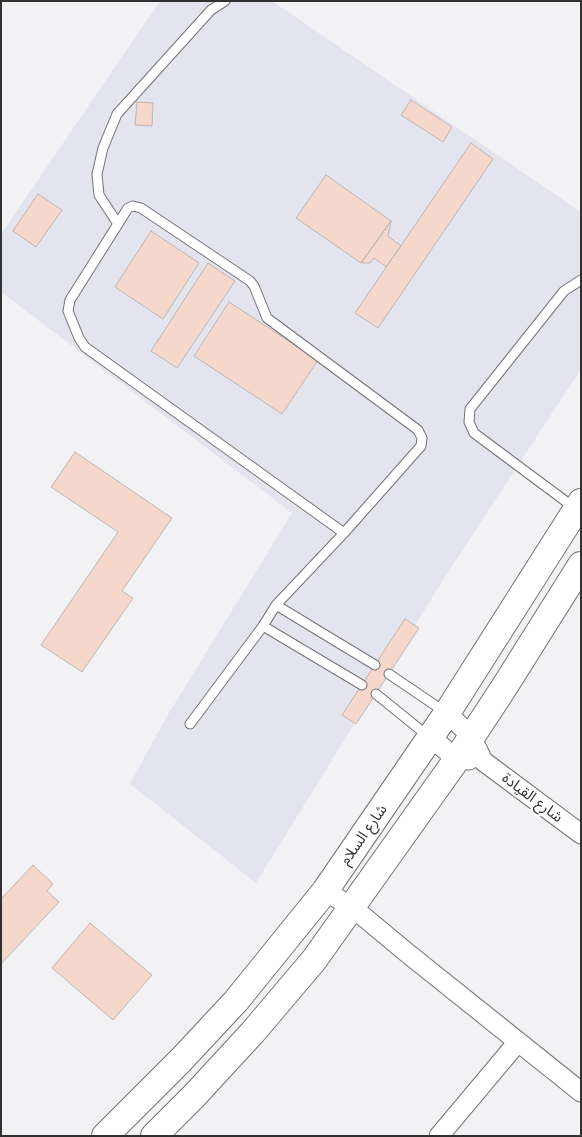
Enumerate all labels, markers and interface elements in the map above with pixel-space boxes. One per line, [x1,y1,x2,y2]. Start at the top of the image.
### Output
street label: شارع القيادة [498,769,566,827]
street label: شارع السلام [337,801,391,869]

